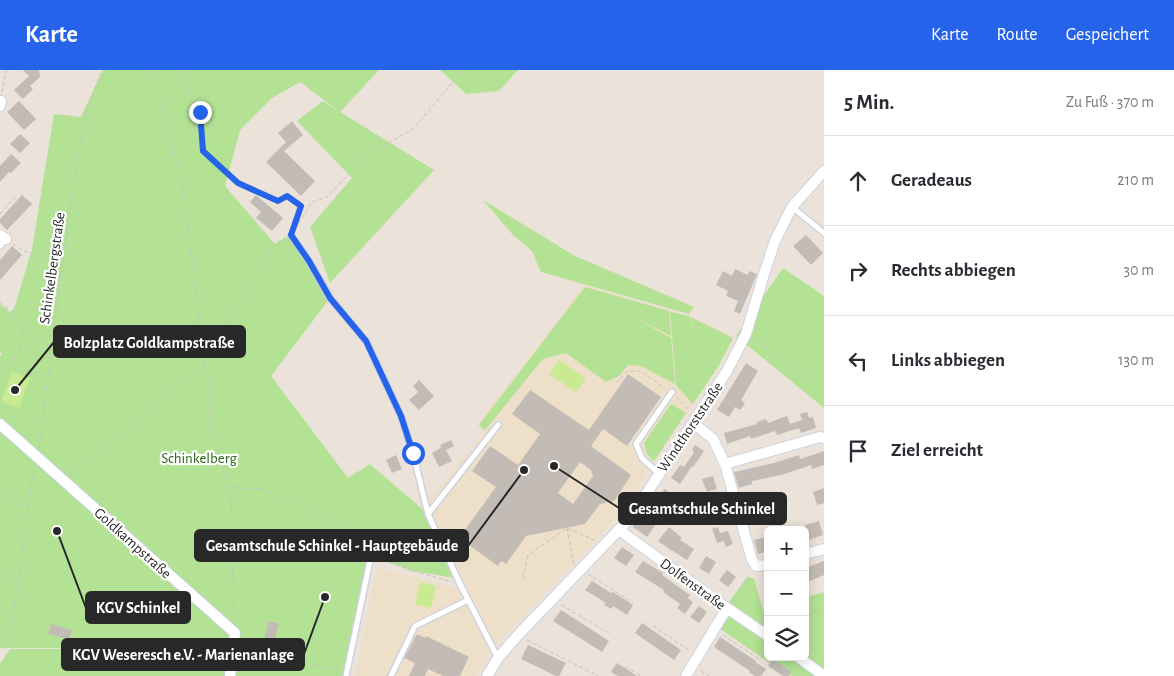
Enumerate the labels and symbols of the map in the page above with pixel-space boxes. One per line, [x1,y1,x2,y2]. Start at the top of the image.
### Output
route end [189,101,212,124]
street label: Schinkelbergstraße [37,211,68,325]
callout: Bolzplatz Goldkampstraße [54,326,245,357]
text: Bolzplatz Goldkampstraße [64,335,235,351]
street label: Windthorststraße [655,380,726,475]
route start [402,442,425,465]
park label: Schinkelberg [161,451,238,466]
callout: Gesamtschule Schinkel [619,493,786,524]
text: Gesamtschule Schinkel [629,501,775,517]
street label: Goldkampstraße [91,505,174,582]
callout: Gesamtschule Schinkel - Hauptgebäude [195,530,468,561]
text: Gesamtschule Schinkel - Hauptgebäude [206,538,459,554]
street label: Dolfenstraße [657,556,728,613]
callout: KGV Schinkel [86,592,190,623]
text: KGV Schinkel [96,600,180,616]
callout: KGV Weseresch e.V. - Marienanlage [62,639,304,670]
text: KGV Weseresch e.V. - Marienanlage [72,647,294,663]

